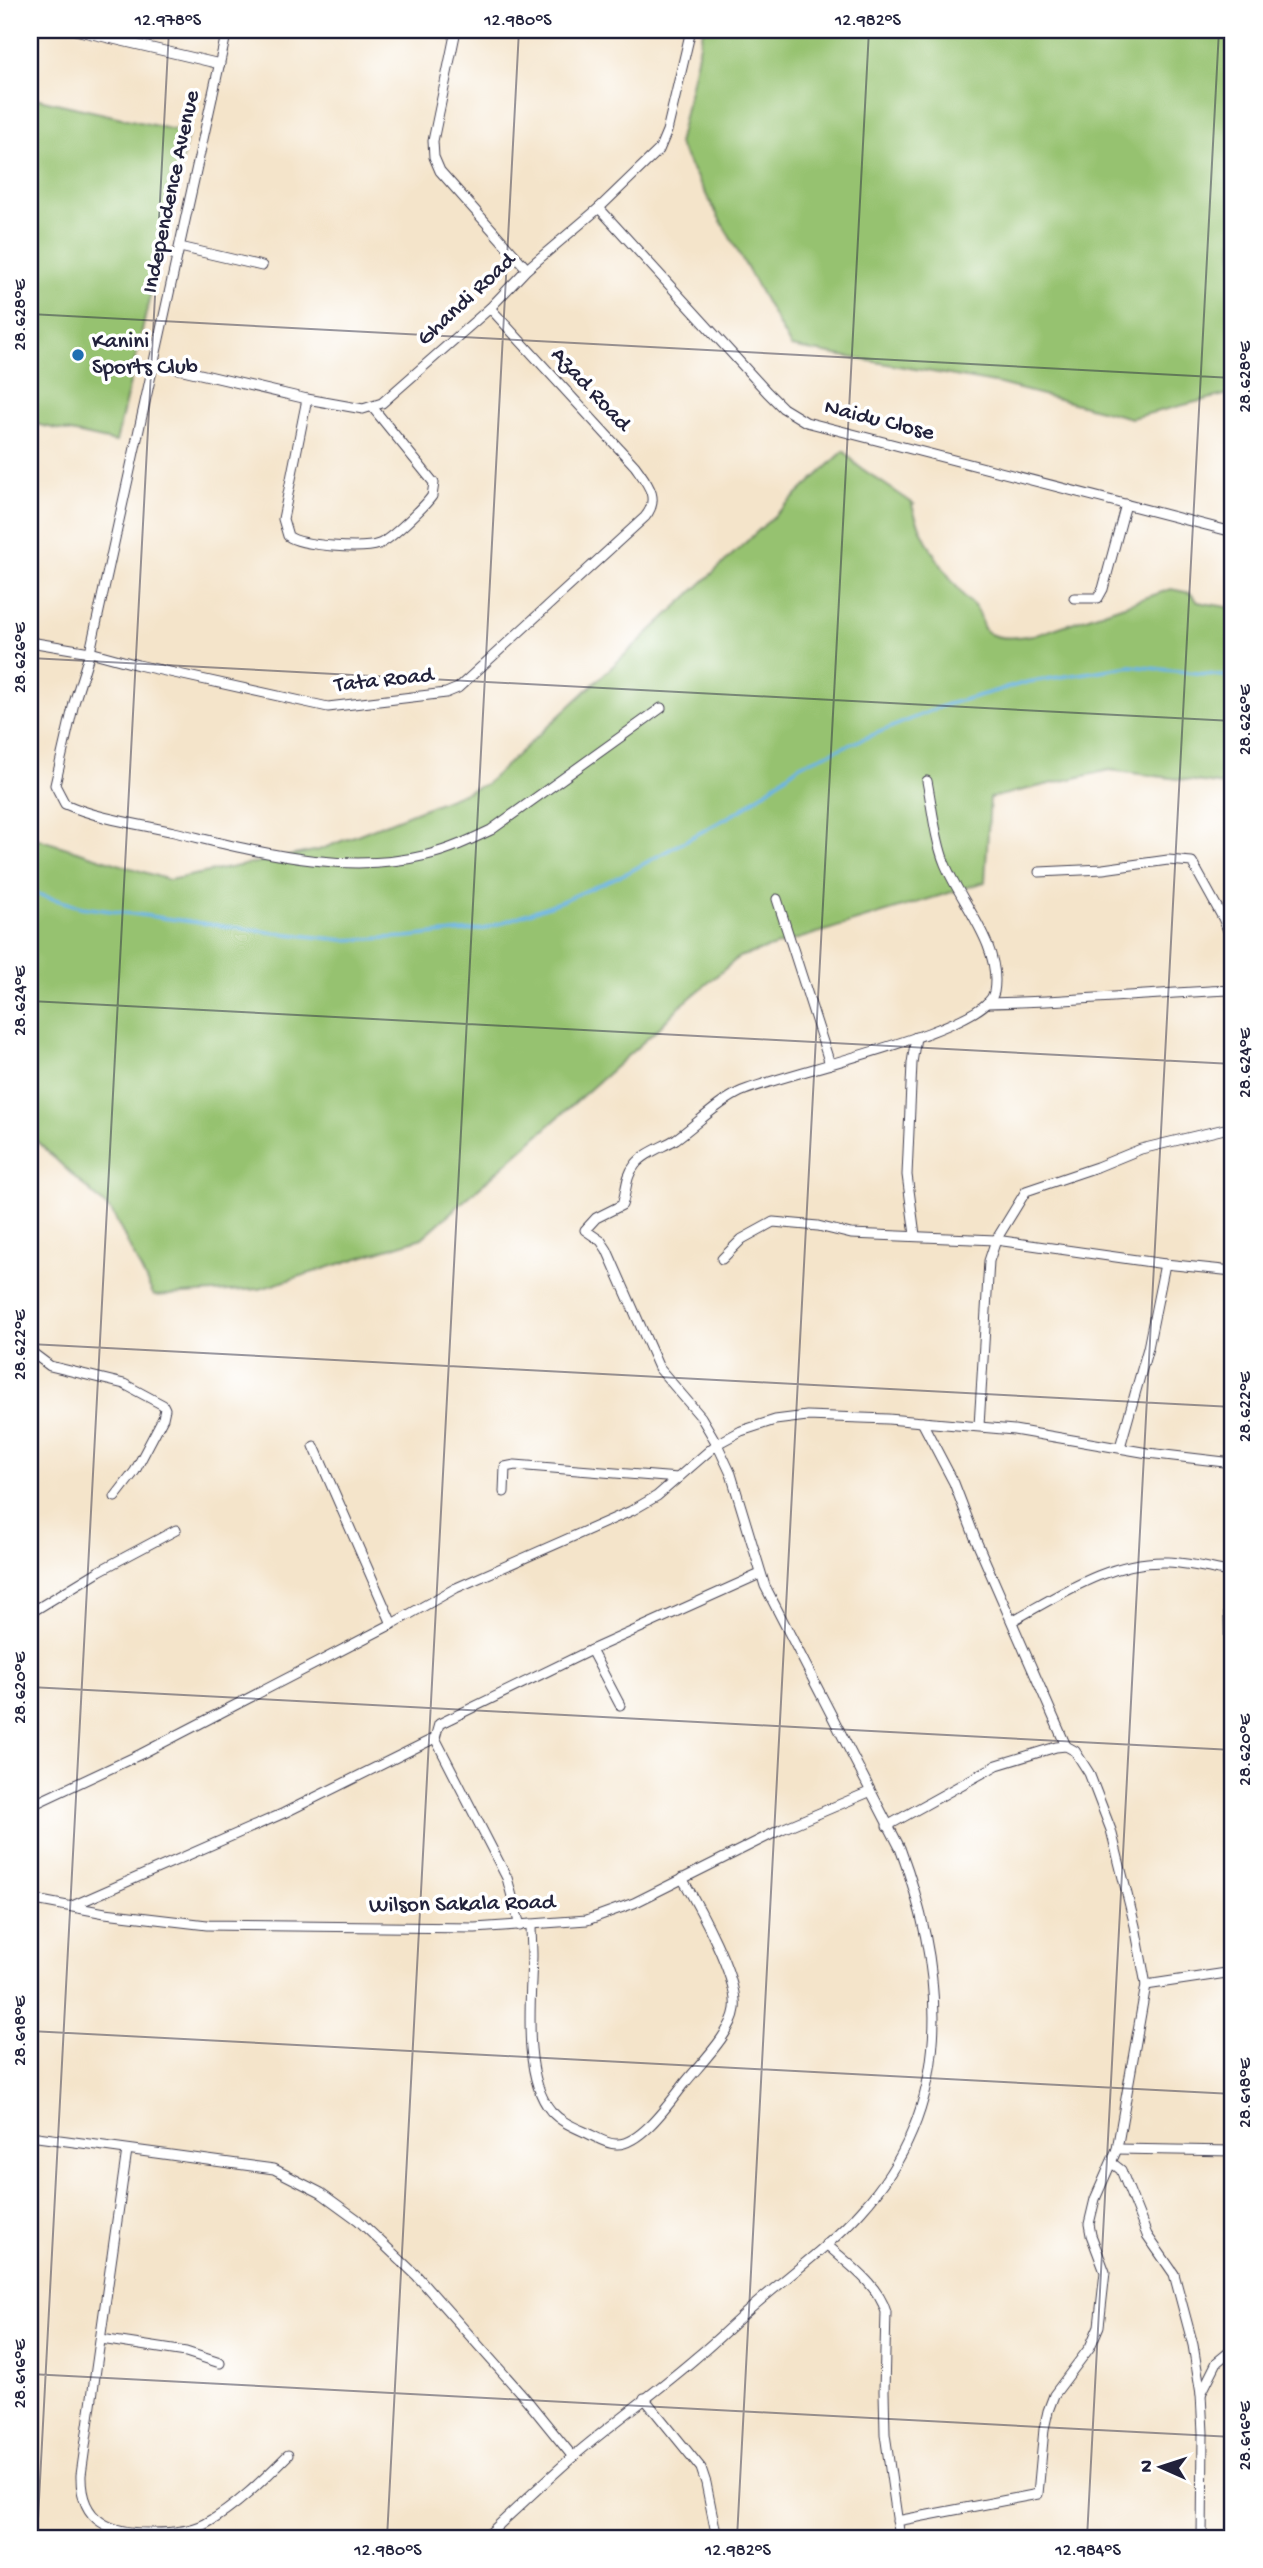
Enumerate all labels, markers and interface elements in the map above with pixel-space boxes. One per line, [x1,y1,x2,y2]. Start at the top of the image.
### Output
text: 12.978°S [134,11,202,32]
text: 12.980°S [483,11,552,32]
text: 12.982°S [834,11,902,32]
street label: Independence Avenue [137,87,207,296]
street label: Ghandi Road [412,247,523,352]
text: 28.628°E [11,278,32,351]
place label: Kanini Sports Club [92,329,198,382]
text: 28.628°E [1236,340,1257,413]
street label: Azad Road [544,342,637,439]
marker: Kanini Sports Club [70,347,86,363]
street label: Naidu Close [821,394,938,448]
text: 28.626°E [11,622,32,693]
street label: Tata Road [331,662,436,700]
text: 28.626°E [1236,684,1257,755]
text: 28.624°E [11,965,32,1036]
text: 28.624°E [1236,1027,1257,1098]
text: 28.622°E [11,1309,32,1380]
text: 28.622°E [1236,1371,1257,1442]
text: 28.620°E [11,1651,32,1724]
text: 28.620°E [1236,1713,1257,1786]
street label: Wilson Sakala Road [369,1890,557,1920]
text: 28.618°E [11,1995,32,2066]
text: 28.618°E [1236,2057,1257,2128]
text: 28.616°E [11,2339,32,2409]
text: 28.616°E [1236,2401,1257,2471]
north arrow [1126,2432,1196,2502]
text: N [1136,2459,1159,2473]
text: 12.980°S [353,2541,422,2562]
text: 12.982°S [704,2541,772,2562]
text: 12.984°S [1054,2541,1121,2562]

